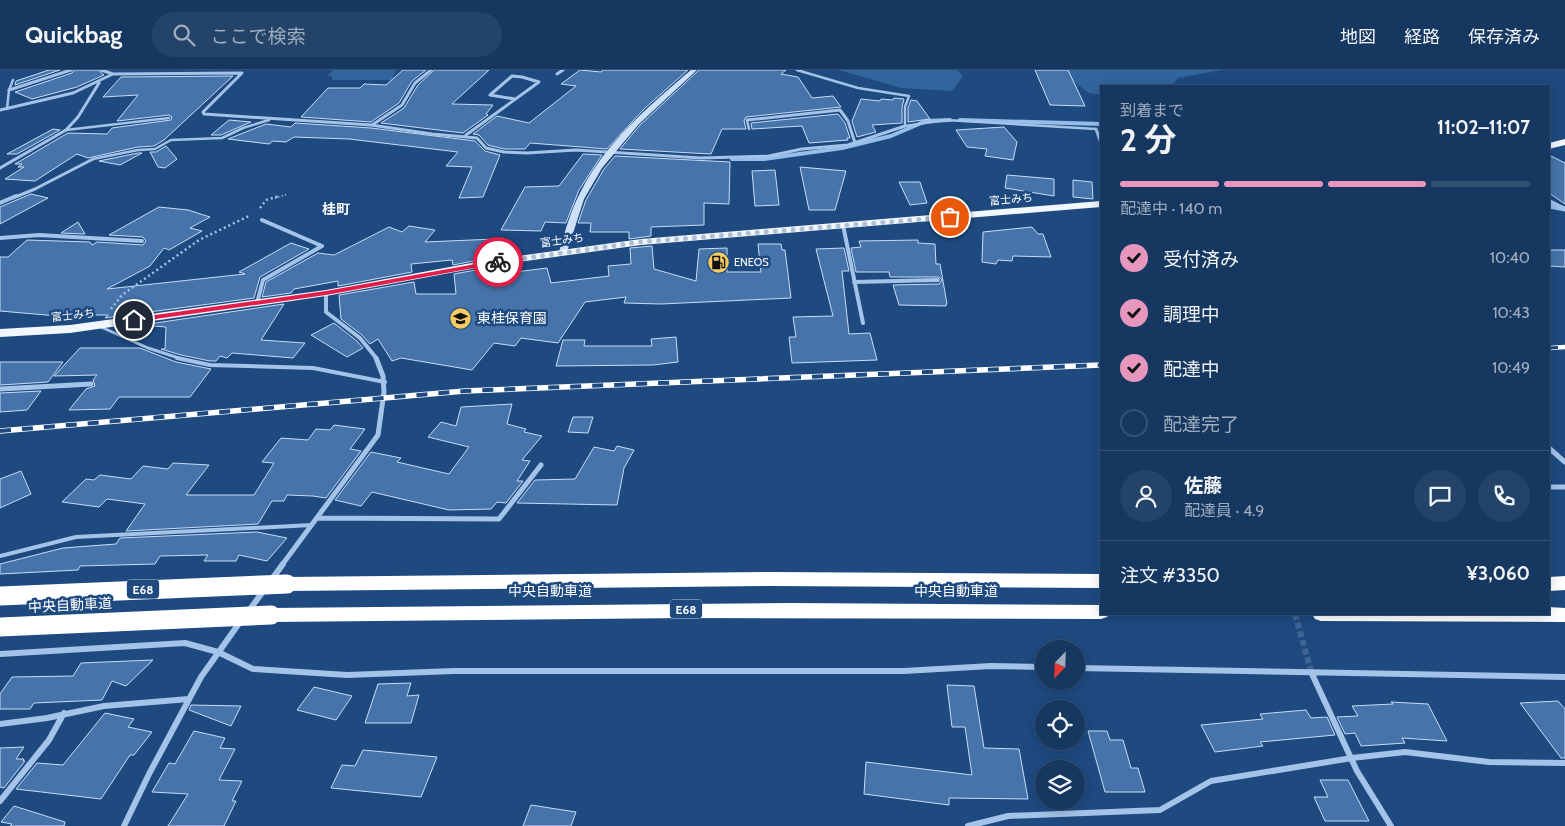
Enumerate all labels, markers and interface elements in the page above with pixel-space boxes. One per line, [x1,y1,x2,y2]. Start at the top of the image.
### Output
search box [152,12,502,57]
text: Quickbag [25,20,122,49]
icon: search [170,21,198,49]
text: ここで検索 [210,25,305,48]
text: 地図 [1340,26,1376,48]
text: 経路 [1404,26,1440,48]
text: 保存済み [1468,26,1540,48]
text: 到着まで [1120,101,1184,120]
text: 11:02–11:07 [1437,116,1530,139]
text: 2 分 [1120,120,1176,159]
street label: 富士みち [988,190,1034,208]
pin [929,196,971,238]
text: 配達中 · 140 m [1120,199,1222,218]
district label: 桂町 [322,200,350,218]
icon: bag [936,203,964,231]
street label: 富士みち [539,230,585,250]
courier [473,237,523,287]
icon: check [1120,244,1148,272]
icon: bike [484,248,512,276]
text: 受付済み [1163,248,1239,271]
text: 10:40 [1490,248,1530,267]
fuel station icon: ENEOS [706,250,730,274]
place label: ENEOS [734,255,769,269]
pin [113,299,155,341]
icon: check [1120,299,1148,327]
text: 調理中 [1163,303,1220,326]
text: 10:43 [1492,303,1530,322]
street label: 富士みち [50,306,96,324]
icon: home [120,306,148,334]
school or university icon: 東桂保育園 [449,306,473,330]
place label: 東桂保育園 [477,309,547,327]
icon: check [1120,354,1148,382]
text: 配達中 [1163,358,1220,381]
text: 10:49 [1492,358,1530,377]
text: 配達完了 [1163,413,1239,436]
button: person [1120,470,1172,522]
button: chat [1414,470,1466,522]
button: phone [1478,470,1530,522]
text: 佐藤 [1184,474,1222,497]
text: 配達員 · 4.9 [1184,501,1264,520]
text: ¥3,060 [1467,562,1530,585]
text: 注文 #3350 [1120,564,1220,587]
road number: E68 [127,579,159,598]
street label: 中央自動車道 [508,582,592,600]
street label: 中央自動車道 [914,582,998,600]
street label: 中央自動車道 [28,594,112,616]
road number: E68 [670,600,702,618]
north arrow [1035,640,1085,690]
map controls [1035,640,1085,810]
button: locate [1035,700,1085,750]
button: layers [1035,760,1085,810]

